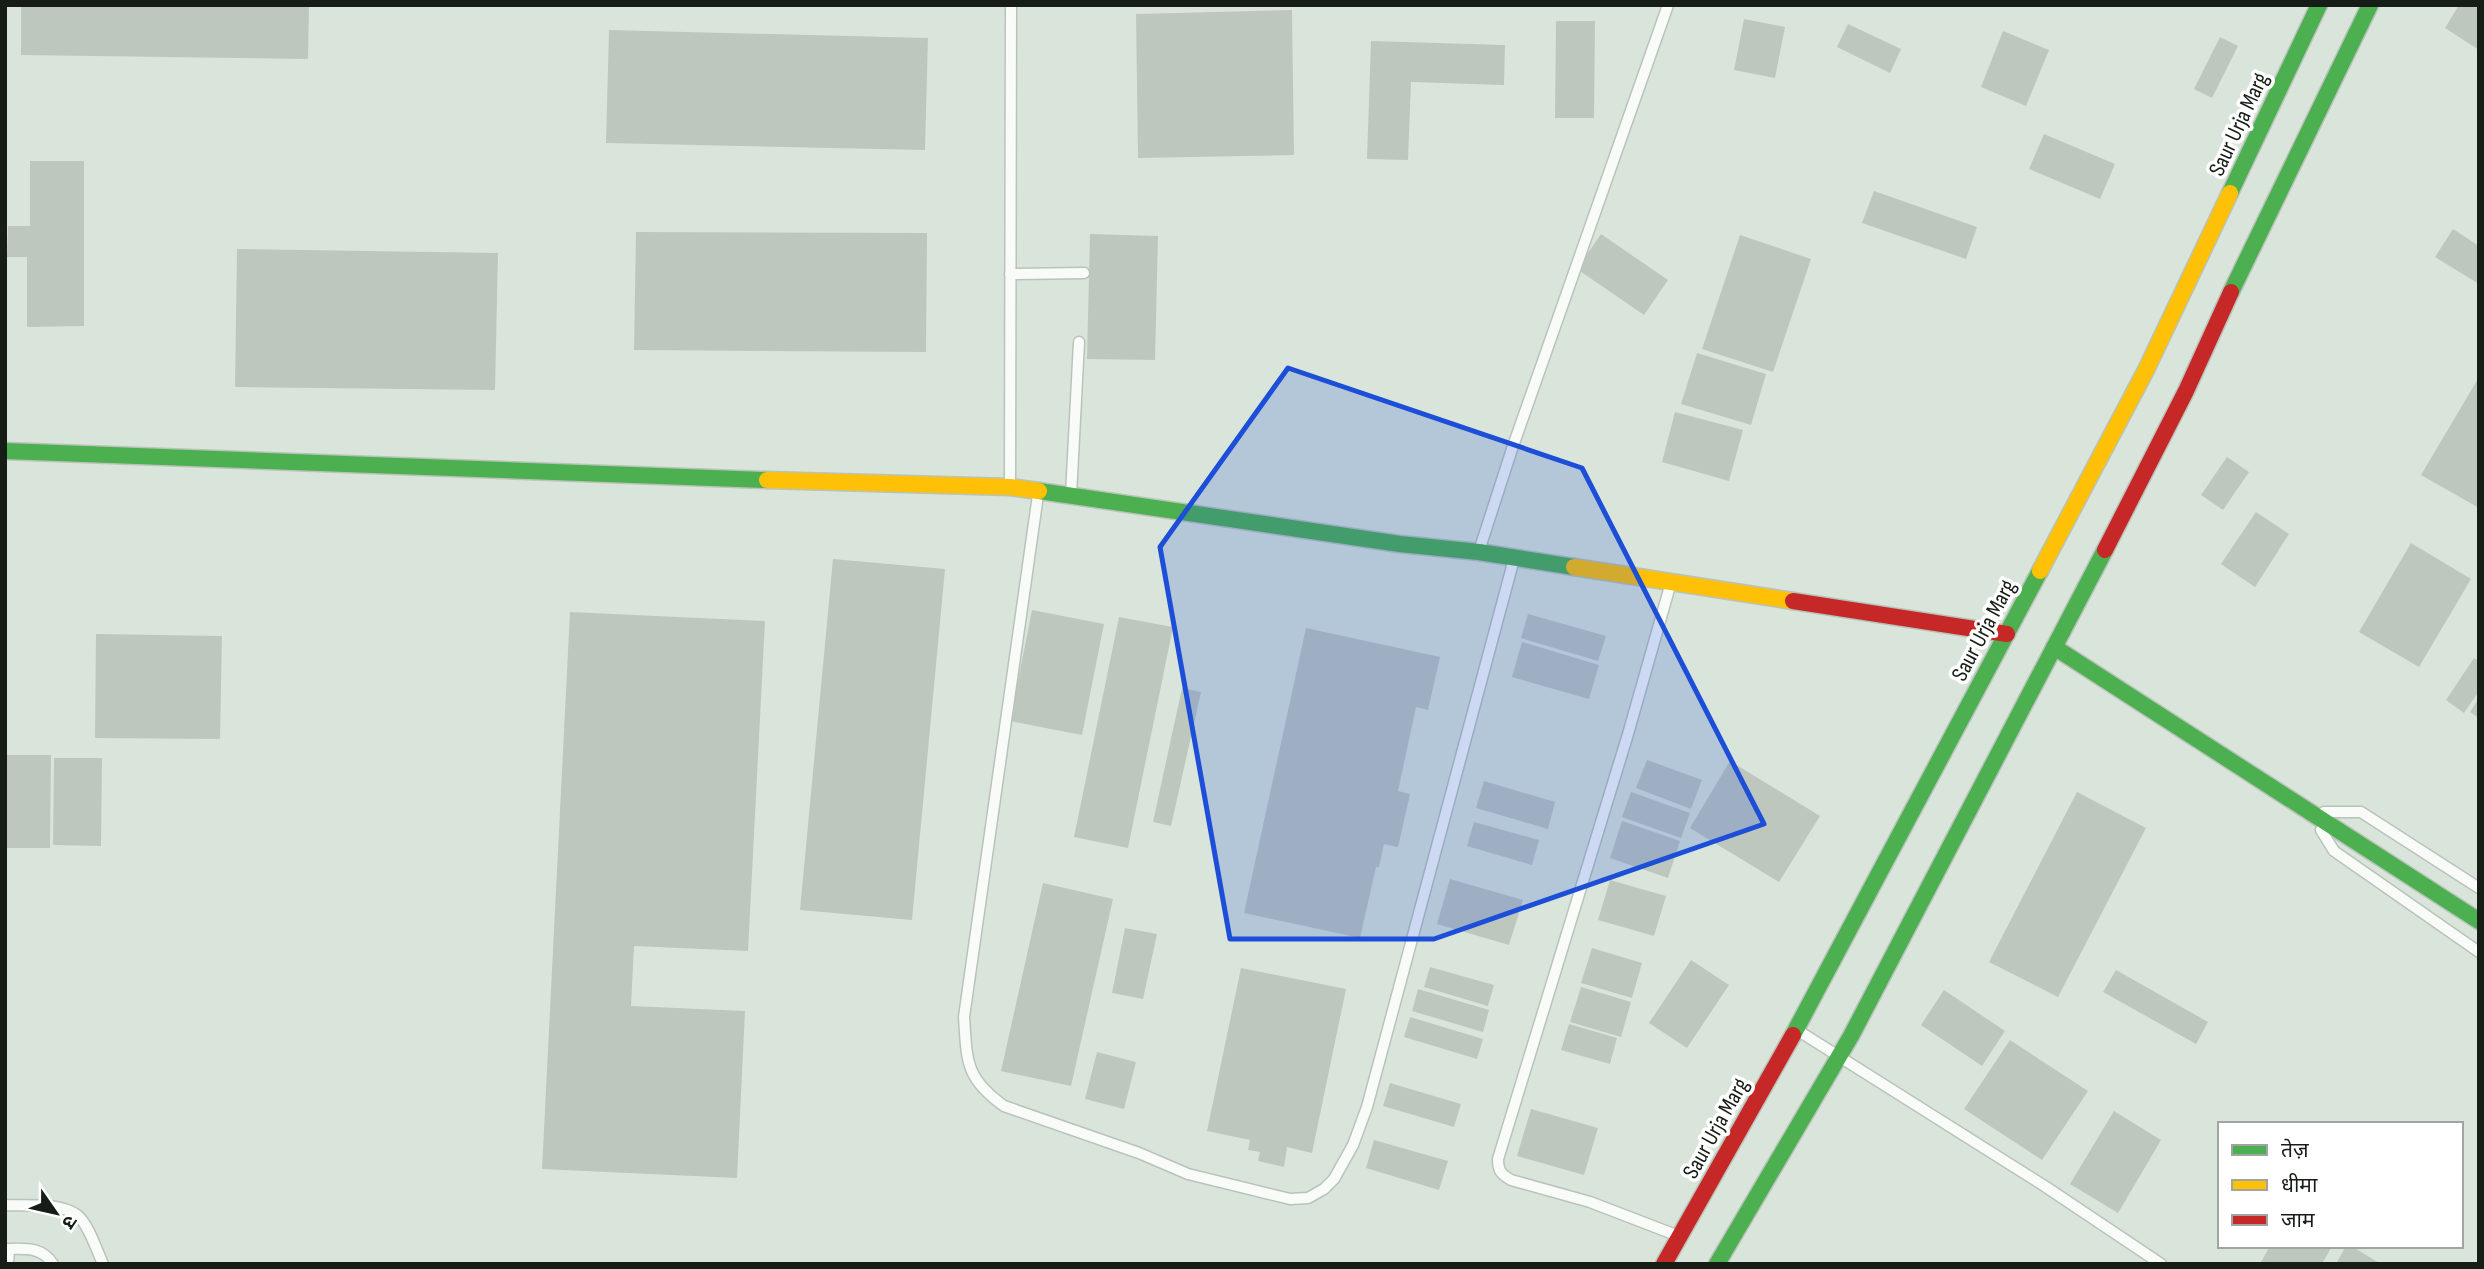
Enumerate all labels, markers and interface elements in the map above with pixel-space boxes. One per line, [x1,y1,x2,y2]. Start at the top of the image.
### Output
street label: Saur Urja Marg [2203,68,2275,181]
street label: Saur Urja Marg [1945,575,2022,686]
street label: Saur Urja Marg [1677,1073,1755,1184]
legend [2218,1122,2463,1248]
text: तेज़ [2281,1138,2309,1163]
text: धीमा [2281,1173,2318,1198]
north arrow [21,1178,91,1248]
text: जाम [2281,1208,2315,1233]
text: उ [56,1211,81,1233]

